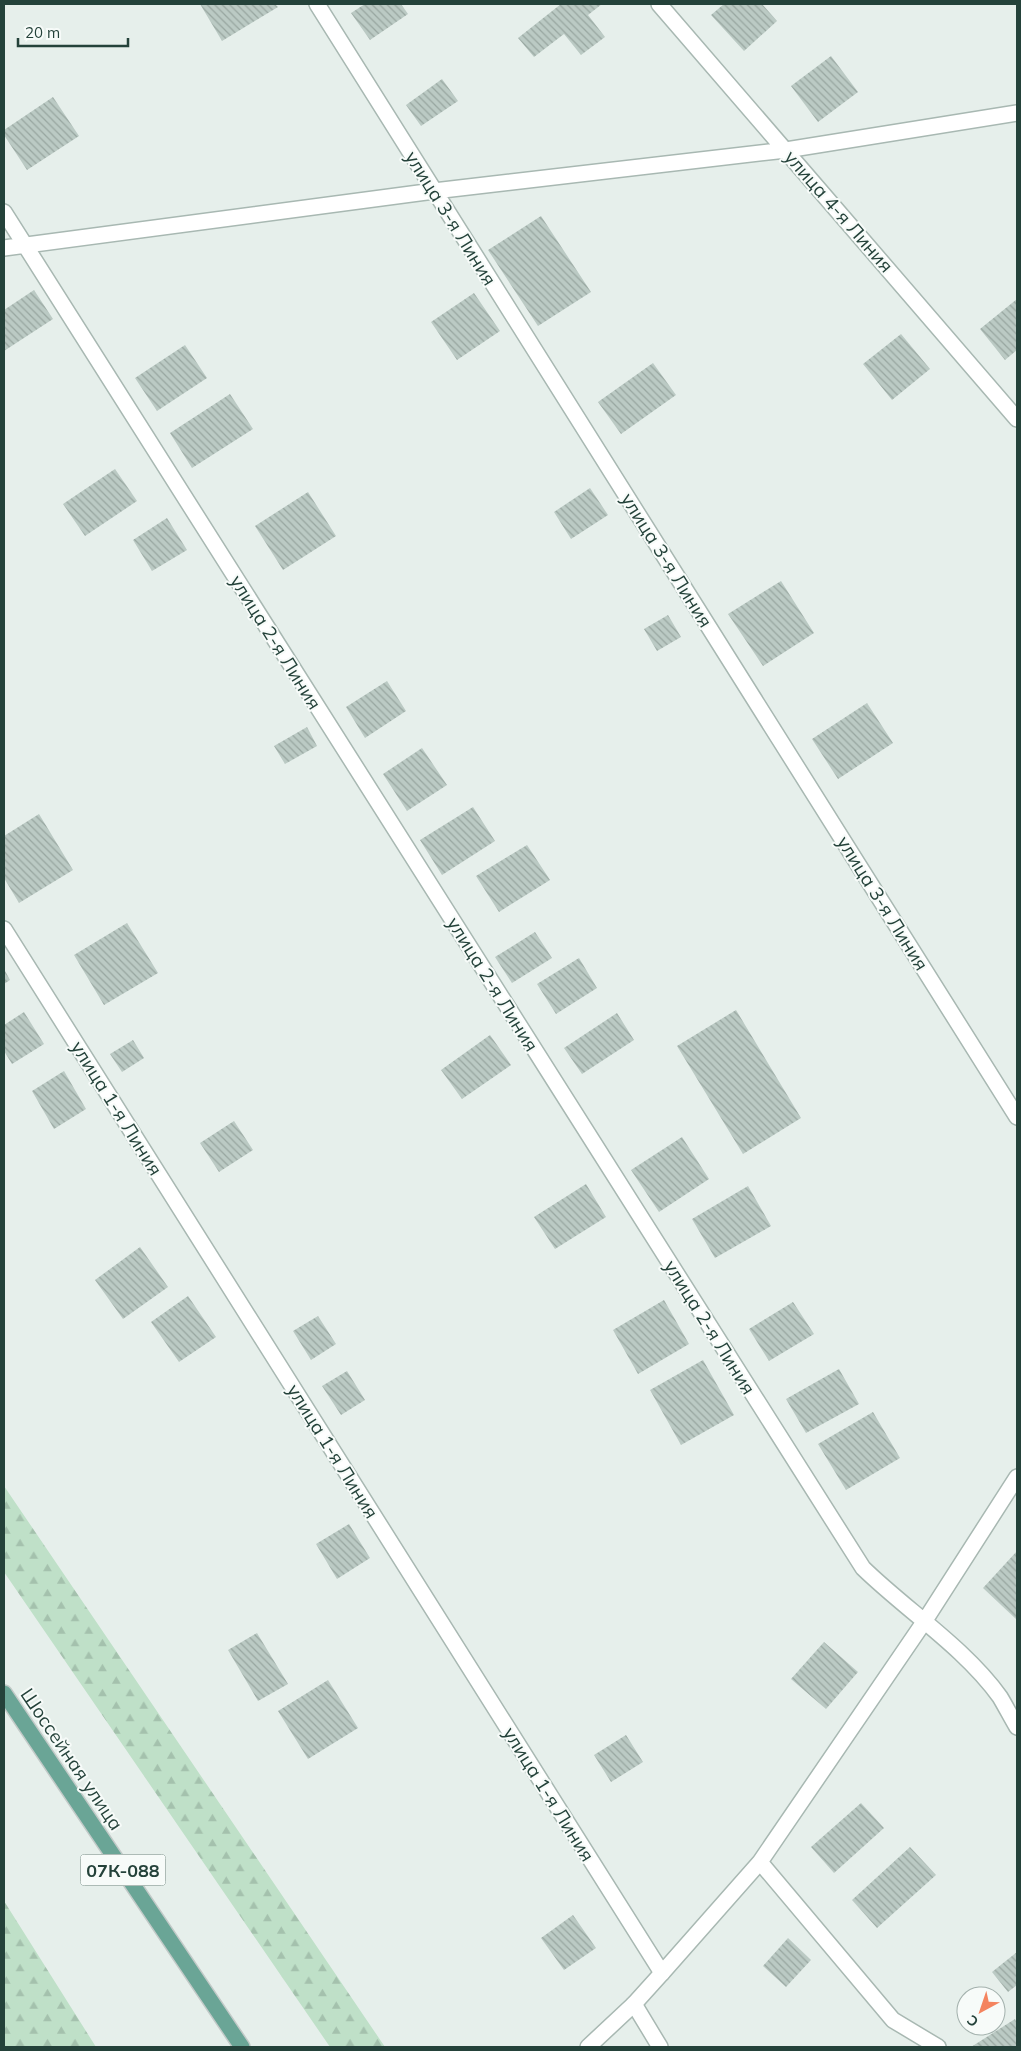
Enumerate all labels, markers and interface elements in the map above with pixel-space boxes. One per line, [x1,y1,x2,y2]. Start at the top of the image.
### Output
scale bar [18,15,128,47]
text: 20 m [25,23,60,42]
street label: улица 4-я Линия [779,145,899,277]
street label: улица 3-я Линия [400,146,502,290]
street label: улица 3-я Линия [616,488,718,632]
street label: улица 2-я Линия [225,570,327,714]
street label: улица 3-я Линия [832,831,934,975]
street label: улица 2-я Линия [442,912,544,1056]
street label: улица 1-я Линия [66,1036,168,1180]
street label: улица 2-я Линия [659,1255,761,1399]
street label: улица 1-я Линия [282,1379,384,1523]
street label: Шоссейная улица [16,1683,128,1835]
street label: улица 1-я Линия [498,1722,600,1866]
road number: 07К-088 [80,1854,166,1886]
north arrow [956,1986,1006,2036]
text: С [963,2011,982,2031]

